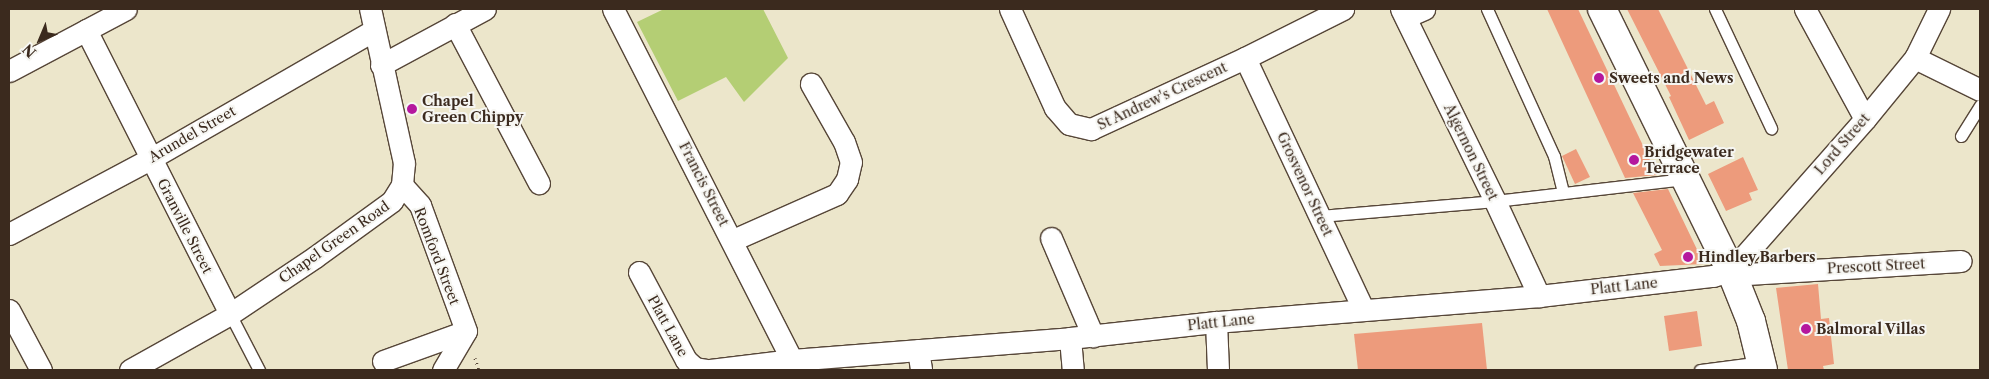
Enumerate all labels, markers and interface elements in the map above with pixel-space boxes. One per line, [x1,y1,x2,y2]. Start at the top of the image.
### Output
north arrow [15,15,65,65]
text: N [19,40,40,61]
street label: St Andrew's Crescent [1094,58,1230,134]
place label: Sweets and News [1609,70,1733,86]
marker: Sweets and News [1593,72,1605,84]
place label: Chapel Green Chippy [422,93,523,125]
street label: Algernon Street [1440,101,1502,203]
street label: Arundel Street [146,102,238,166]
marker: Chapel Green Chippy [406,103,418,115]
street label: Lord Street [1811,110,1873,178]
street label: Grosvenor Street [1273,129,1337,239]
street label: Francis Street [676,139,732,229]
place label: Bridgewater Terrace [1644,144,1734,176]
marker: Bridgewater Terrace [1628,154,1640,166]
street label: Granville Street [154,176,216,276]
street label: Chapel Green Road [275,198,393,286]
street label: Romford Street [411,205,463,307]
place label: Hindley Barbers [1698,249,1816,265]
marker: Hindley Barbers [1682,251,1694,263]
street label: Prescott Street [1827,255,1925,277]
street label: Platt Lane [1590,274,1658,298]
street label: Platt Lane [644,292,692,360]
street label: Platt Lane [1187,310,1255,334]
place label: Balmoral Villas [1816,321,1926,337]
marker: Balmoral Villas [1800,323,1812,335]

